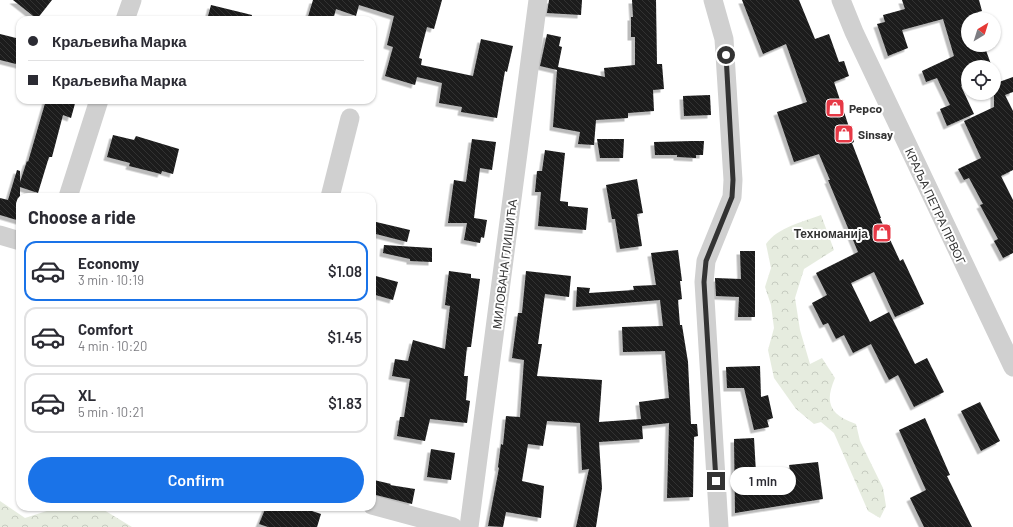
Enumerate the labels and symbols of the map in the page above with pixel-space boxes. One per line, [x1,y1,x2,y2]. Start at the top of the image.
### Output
north arrow [961,12,1001,52]
route start [717,46,735,64]
shop icon: Pepco [824,97,846,119]
place label: Pepco [849,101,883,115]
shop icon: Sinsay [833,123,855,145]
place label: Sinsay [858,127,893,141]
street label: КРАЉА ПЕТРА ПРВОГ [903,146,969,267]
street label: МИЛОВАНА ГЛИШИЋА [489,198,519,330]
shop icon: Техноманија [871,222,893,244]
place label: Техноманија [794,226,868,241]
callout: 1 min [730,467,796,495]
route end [707,472,725,490]

